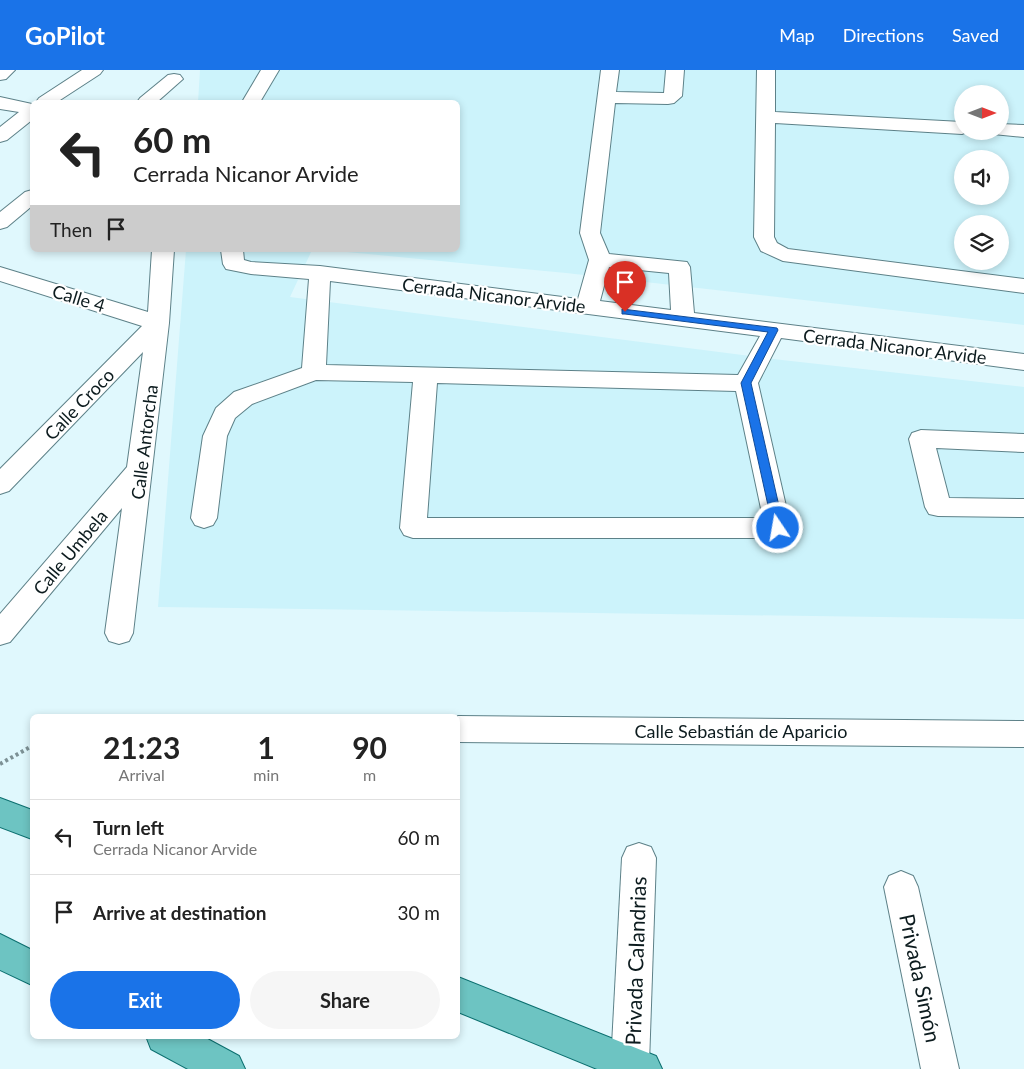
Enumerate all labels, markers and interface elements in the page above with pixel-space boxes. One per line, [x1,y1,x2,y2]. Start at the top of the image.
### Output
text: GoPilot [25,21,105,50]
text: Map [779,24,815,46]
text: Directions [843,24,924,46]
text: Saved [952,24,999,46]
north arrow [954,85,1009,140]
map controls [954,85,1009,270]
text: 60 m [133,118,211,160]
icon: left [50,120,115,185]
button: sound [954,150,1009,205]
text: Cerrada Nicanor Arvide [133,160,359,187]
icon: arrive [102,215,130,243]
button: layers [954,215,1009,270]
text: Then [50,218,92,241]
pin [604,261,646,312]
icon: arrive [611,268,639,296]
street label: Cerrada Nicanor Arvide [401,273,587,317]
street label: Calle 4 [50,280,108,316]
street label: Cerrada Nicanor Arvide [802,324,988,368]
street label: Calle Croco [40,364,118,444]
street label: Calle Antorcha [126,383,162,501]
position arrow [751,501,803,553]
street label: Calle Umbela [28,505,112,599]
street label: Calle Sebastián de Aparicio [634,720,848,742]
text: 21:23 [103,729,180,765]
text: 1 [258,729,275,765]
text: 90 [352,729,387,765]
text: Arrival [119,765,165,784]
text: min [253,765,279,784]
text: m [363,765,376,784]
text: Turn left [93,816,164,839]
icon: left [50,823,78,851]
text: 60 m [397,826,440,849]
text: Cerrada Nicanor Arvide [93,839,257,858]
street label: Privada Calandrias [620,876,650,1046]
icon: arrive [50,898,78,926]
text: Arrive at destination [93,901,266,924]
text: 30 m [397,901,440,924]
street label: Privada Simón [895,911,947,1045]
button: Exit [50,971,240,1029]
button: Share [250,971,440,1029]

